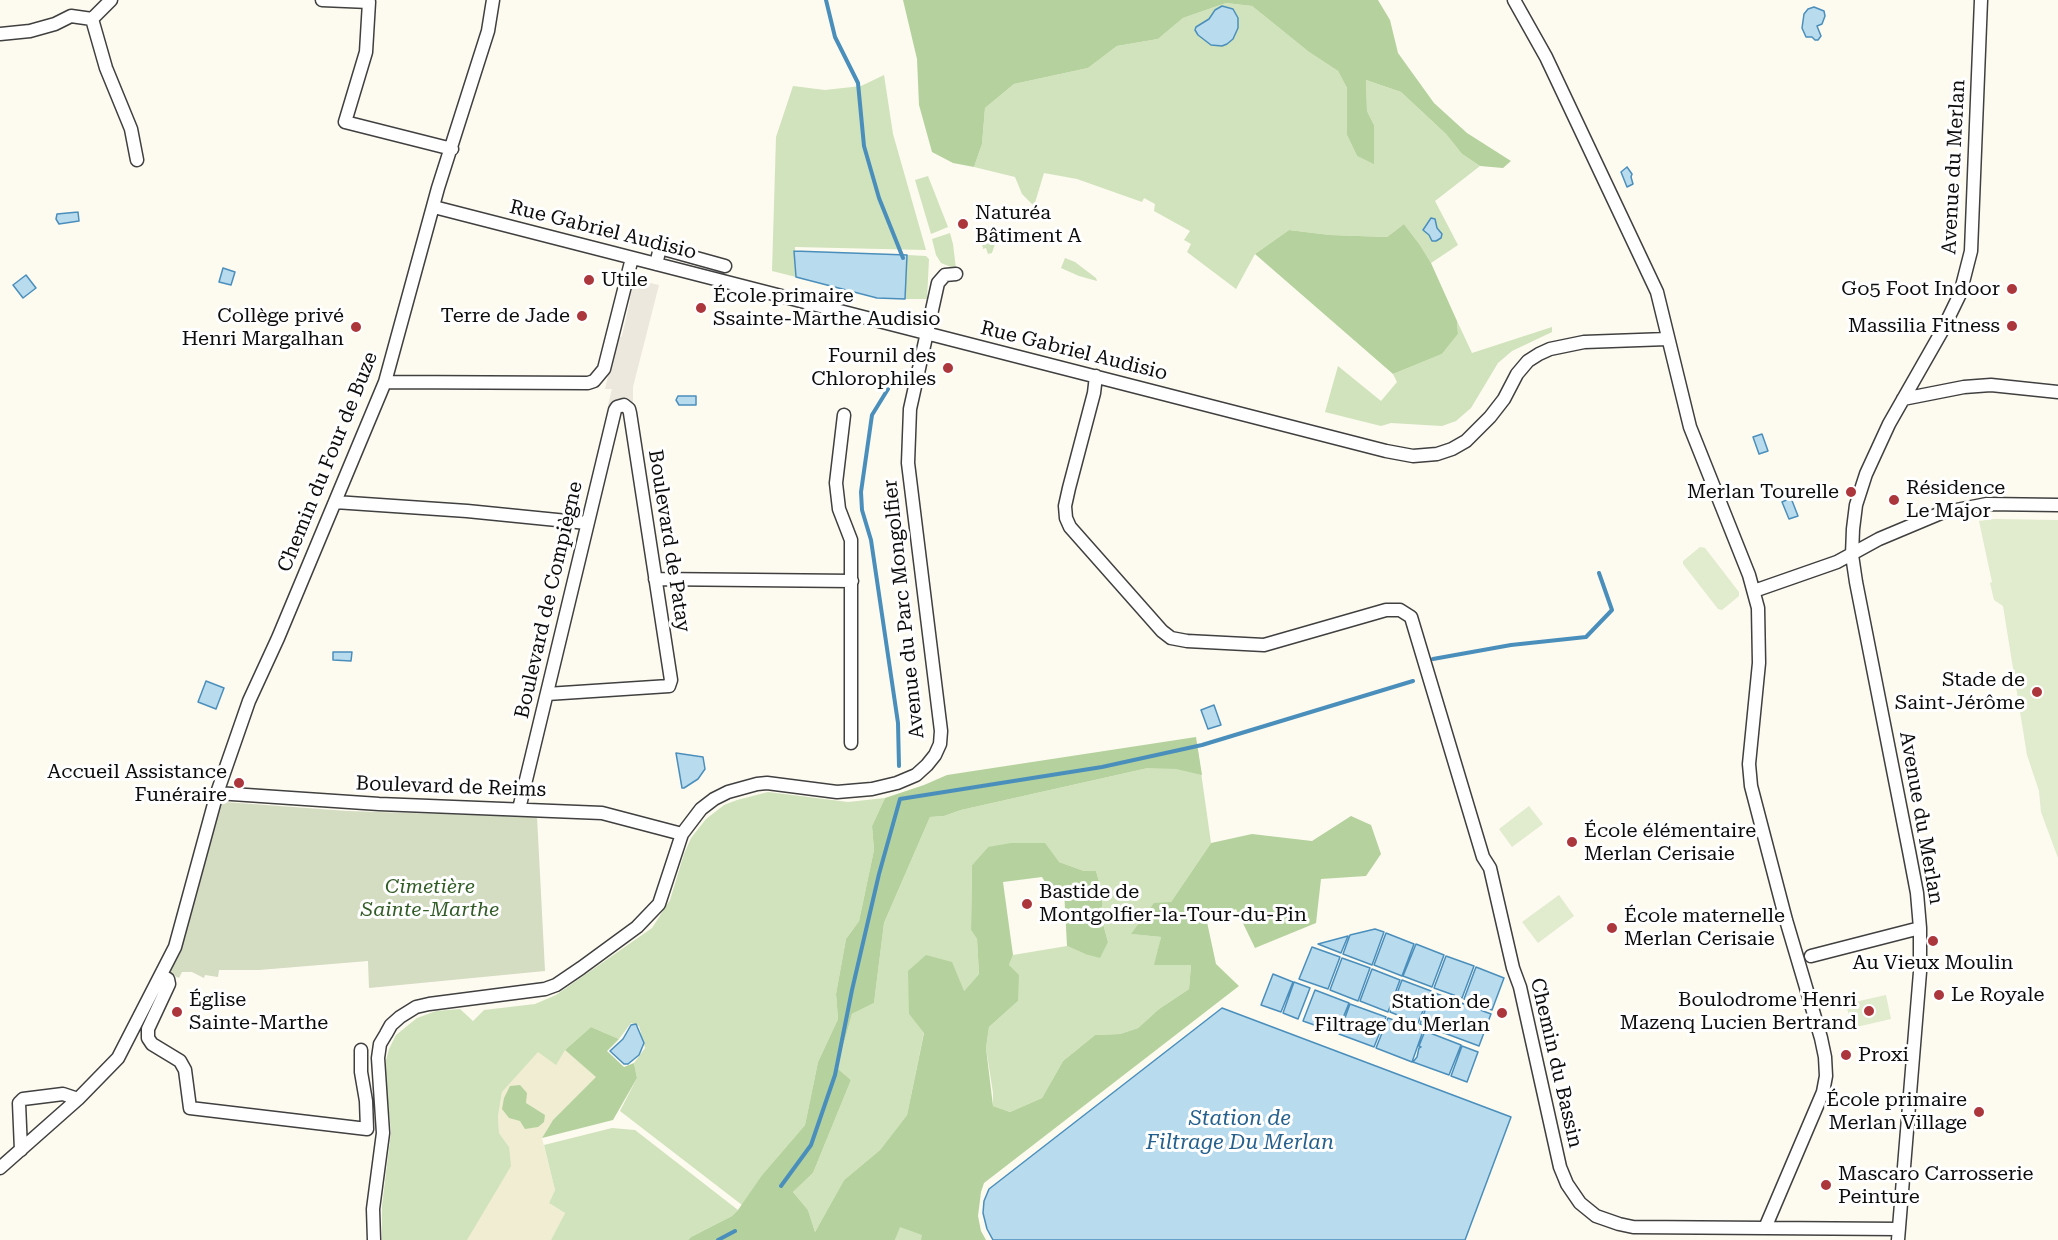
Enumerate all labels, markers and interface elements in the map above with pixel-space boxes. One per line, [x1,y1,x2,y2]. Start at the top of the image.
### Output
street label: Avenue du Merlan [1937,79,1971,255]
street label: Rue Gabriel Audisio [507,195,699,265]
place label: Naturéa Bâtiment A [975,201,1081,248]
marker: Naturéa Bâtiment A [956,217,970,231]
place label: Utile [601,268,648,292]
marker: Utile [582,273,596,287]
place label: Go5 Foot Indoor [1841,277,2000,301]
marker: Go5 Foot Indoor [2005,282,2019,296]
place label: École primaire Ssainte-Marthe Audisio [713,284,941,331]
marker: École primaire Ssainte-Marthe Audisio [694,301,708,315]
place label: Collège privé Henri Margalhan [182,304,344,351]
place label: Terre de Jade [441,304,570,328]
marker: Terre de Jade [575,309,589,323]
place label: Massilia Fitness [1848,314,2000,338]
street label: Rue Gabriel Audisio [978,316,1170,386]
marker: Massilia Fitness [2005,319,2019,333]
marker: Collège privé Henri Margalhan [349,320,363,334]
place label: Fournil des Chlorophiles [811,344,936,391]
street label: Chemin du Four de Buze [273,348,383,576]
marker: Fournil des Chlorophiles [941,361,955,375]
street label: Boulevard de Patay [643,448,695,634]
place label: Résidence Le Major [1906,476,2005,523]
street label: Avenue du Parc Mongolfier [878,478,930,740]
street label: Boulevard de Compiègne [510,479,588,721]
place label: Merlan Tourelle [1687,480,1839,504]
marker: Merlan Tourelle [1844,485,1858,499]
marker: Résidence Le Major [1887,493,1901,507]
place label: Stade de Saint-Jérôme [1895,668,2025,715]
marker: Stade de Saint-Jérôme [2030,685,2044,699]
street label: Avenue du Merlan [1894,730,1948,906]
place label: Accueil Assistance Funéraire [47,760,227,807]
street label: Boulevard de Reims [355,772,547,802]
marker: Accueil Assistance Funéraire [232,776,246,790]
place label: École élémentaire Merlan Cerisaie [1584,819,1756,866]
marker: École élémentaire Merlan Cerisaie [1565,835,1579,849]
park label: Cimetière Sainte-Marthe [361,875,499,922]
place label: Bastide de Montgolfier-la-Tour-du-Pin [1039,880,1307,927]
marker: Bastide de Montgolfier-la-Tour-du-Pin [1020,897,1034,911]
place label: École maternelle Merlan Cerisaie [1624,904,1785,951]
marker: École maternelle Merlan Cerisaie [1605,921,1619,935]
marker: Au Vieux Moulin [1926,934,1940,948]
place label: Au Vieux Moulin [1853,951,2013,975]
street label: Chemin du Bassin [1525,976,1587,1150]
place label: Le Royale [1951,983,2044,1007]
place label: Église Sainte-Marthe [189,988,328,1035]
place label: Boulodrome Henri Mazenq Lucien Bertrand [1620,988,1857,1035]
marker: Le Royale [1932,988,1946,1002]
place label: Station de Filtrage du Merlan [1314,990,1490,1037]
marker: Boulodrome Henri Mazenq Lucien Bertrand [1862,1004,1876,1018]
marker: Église Sainte-Marthe [170,1005,184,1019]
marker: Station de Filtrage du Merlan [1495,1006,1509,1020]
place label: Proxi [1858,1043,1909,1067]
marker: Proxi [1839,1048,1853,1062]
place label: École primaire Merlan Village [1826,1088,1967,1135]
marker: École primaire Merlan Village [1972,1105,1986,1119]
water label: Station de Filtrage Du Merlan [1146,1106,1334,1156]
place label: Mascaro Carrosserie Peinture [1838,1162,2034,1209]
marker: Mascaro Carrosserie Peinture [1819,1178,1833,1192]

